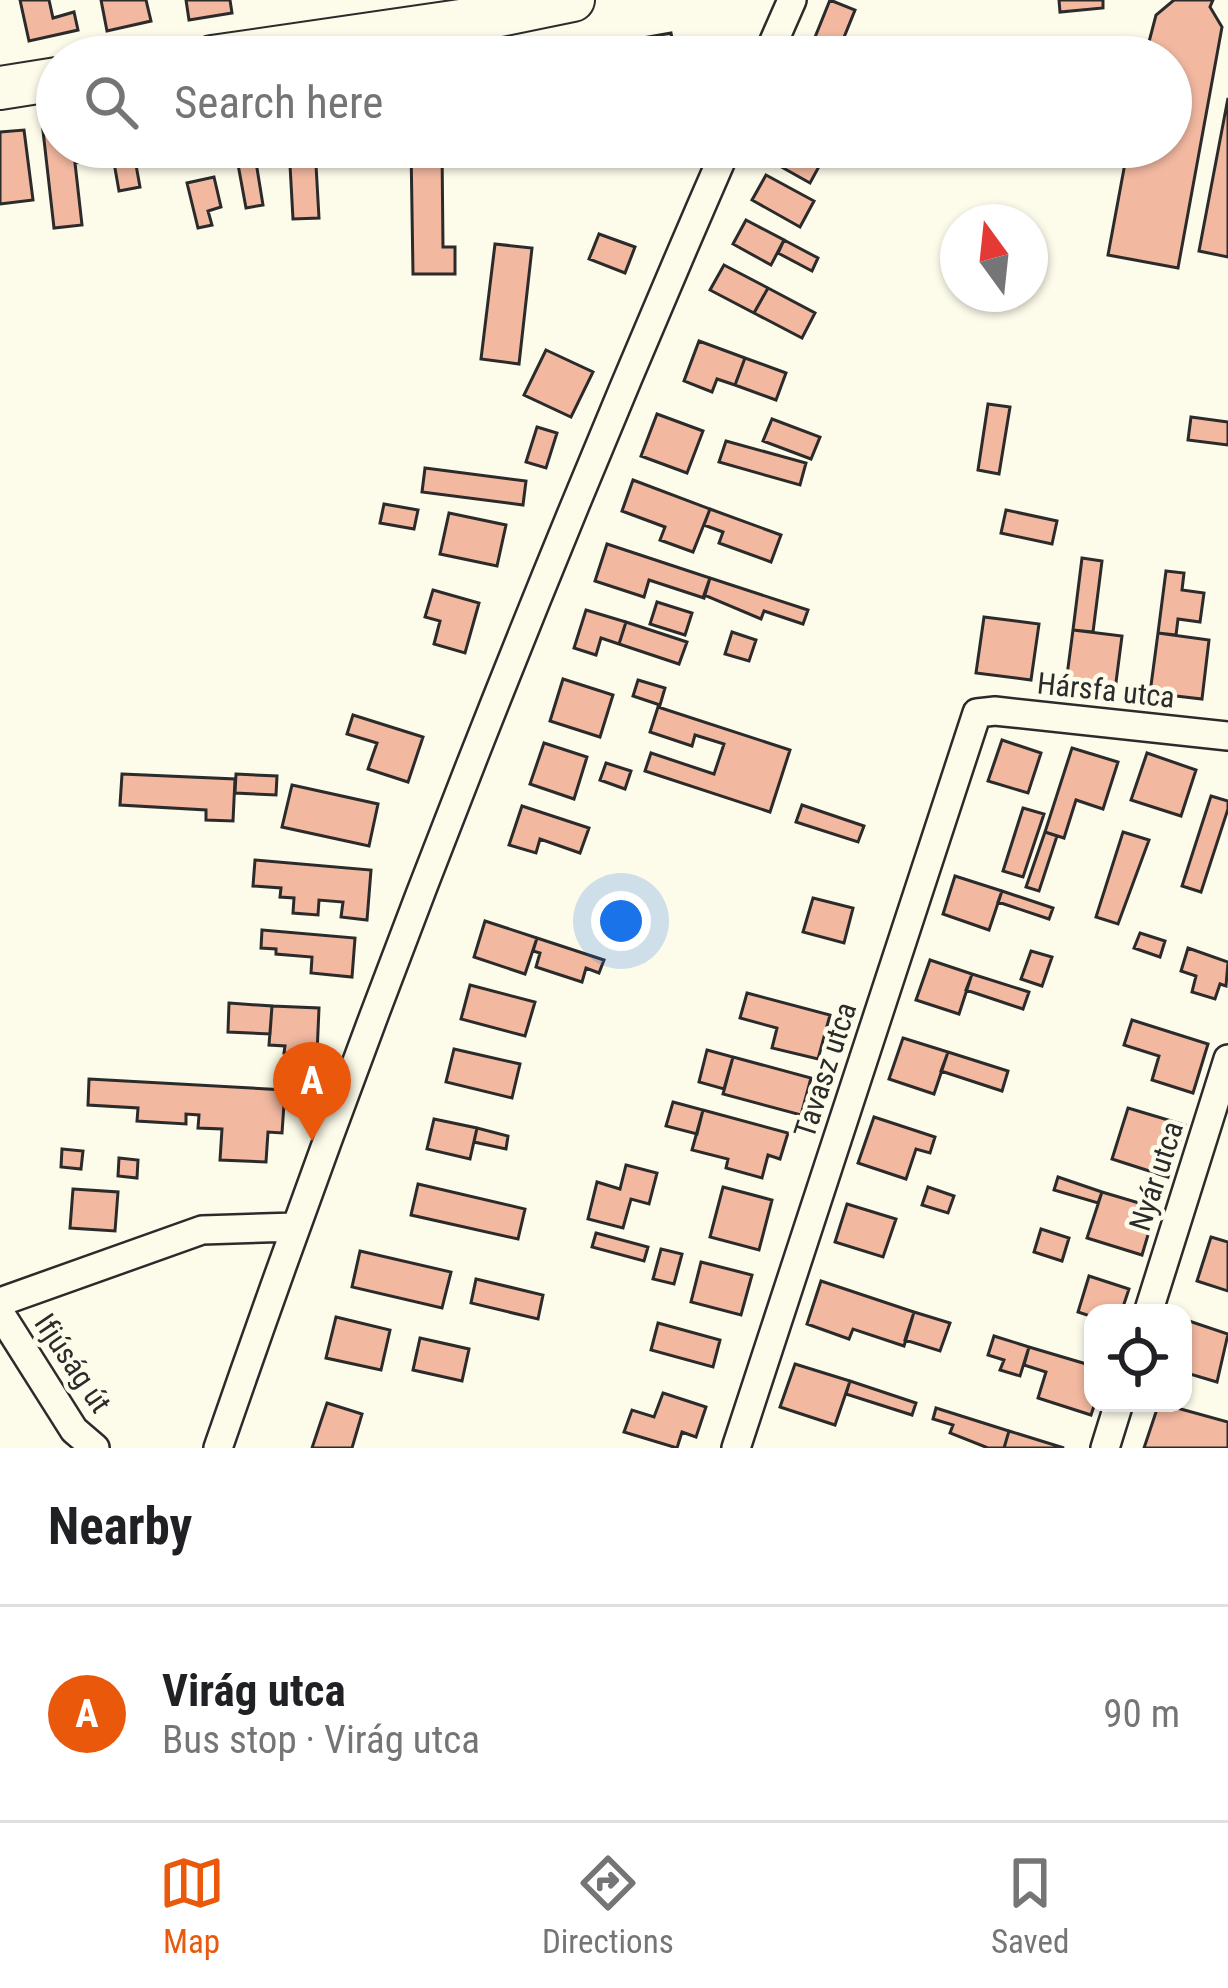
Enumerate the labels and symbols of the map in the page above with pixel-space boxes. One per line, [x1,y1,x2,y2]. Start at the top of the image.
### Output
north arrow [940,204,1048,312]
street label: Hársfa utca [1035,665,1177,715]
your location [591,891,651,951]
street label: Tavasz utca [787,998,863,1142]
pin: A [273,1042,351,1141]
street label: Nyár utca [1122,1117,1190,1235]
street label: Ifjúság út [27,1307,119,1419]

